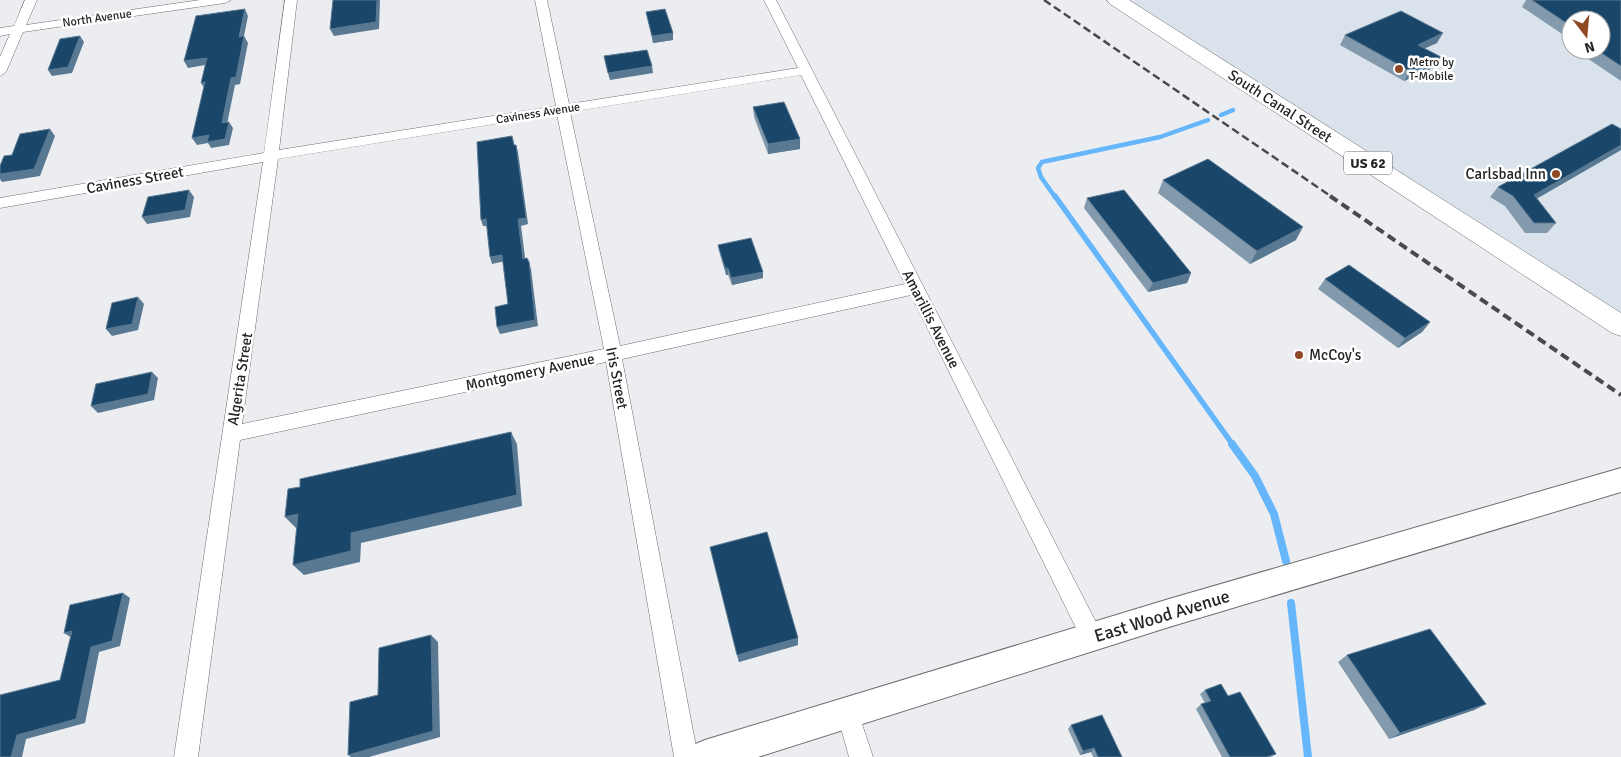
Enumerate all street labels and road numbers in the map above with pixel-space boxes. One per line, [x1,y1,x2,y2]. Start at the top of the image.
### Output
street label: North Avenue [61,6,133,31]
street label: South Canal Street [1225,66,1335,146]
street label: Caviness Avenue [495,99,581,128]
road number: US 62 [1344,152,1392,174]
street label: Caviness Street [85,163,185,197]
street label: Amarillis Avenue [898,267,964,371]
street label: Algerita Street [224,331,256,427]
street label: Iris Street [602,345,632,411]
street label: Montgomery Avenue [464,350,596,394]
street label: East Wood Avenue [1092,585,1232,647]

